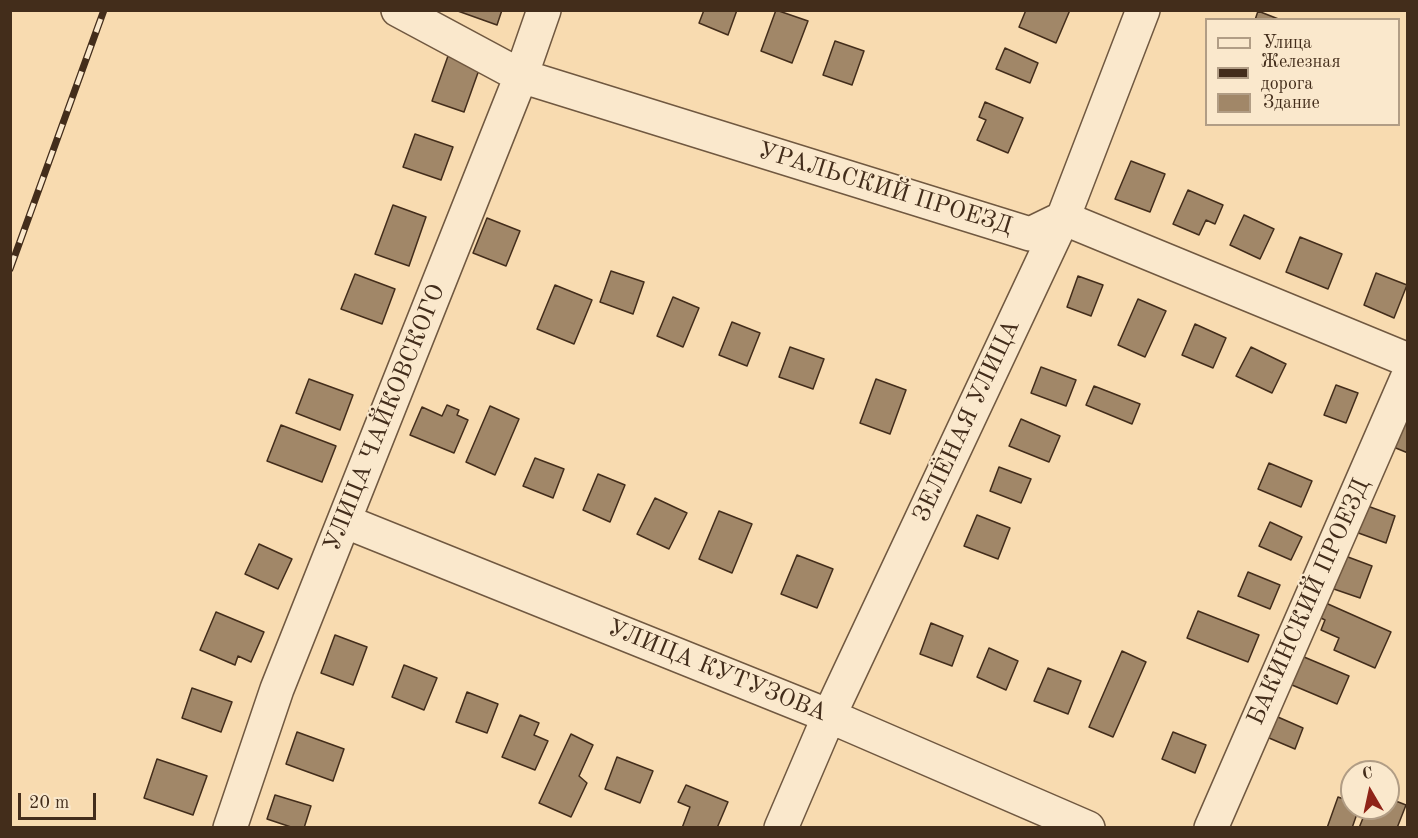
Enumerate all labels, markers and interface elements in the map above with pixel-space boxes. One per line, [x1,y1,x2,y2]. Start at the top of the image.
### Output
legend [1205,18,1400,126]
text: Улица [1263,34,1312,52]
text: Железная дорога [1261,53,1341,93]
text: Здание [1263,94,1320,112]
street label: УРАЛЬСКИЙ ПРОЕЗД [754,137,1016,241]
street label: УЛИЦА ЧАЙКОВСКОГО [318,280,452,556]
street label: ЗЕЛЁНАЯ УЛИЦА [907,315,1027,527]
street label: БАКИНСКИЙ ПРОЕЗД [1242,474,1376,730]
street label: УЛИЦА КУТУЗОВА [603,614,831,728]
north arrow [1340,760,1400,820]
text: С [1361,765,1374,783]
scale bar [21,781,99,819]
text: 20 m [29,794,69,812]

